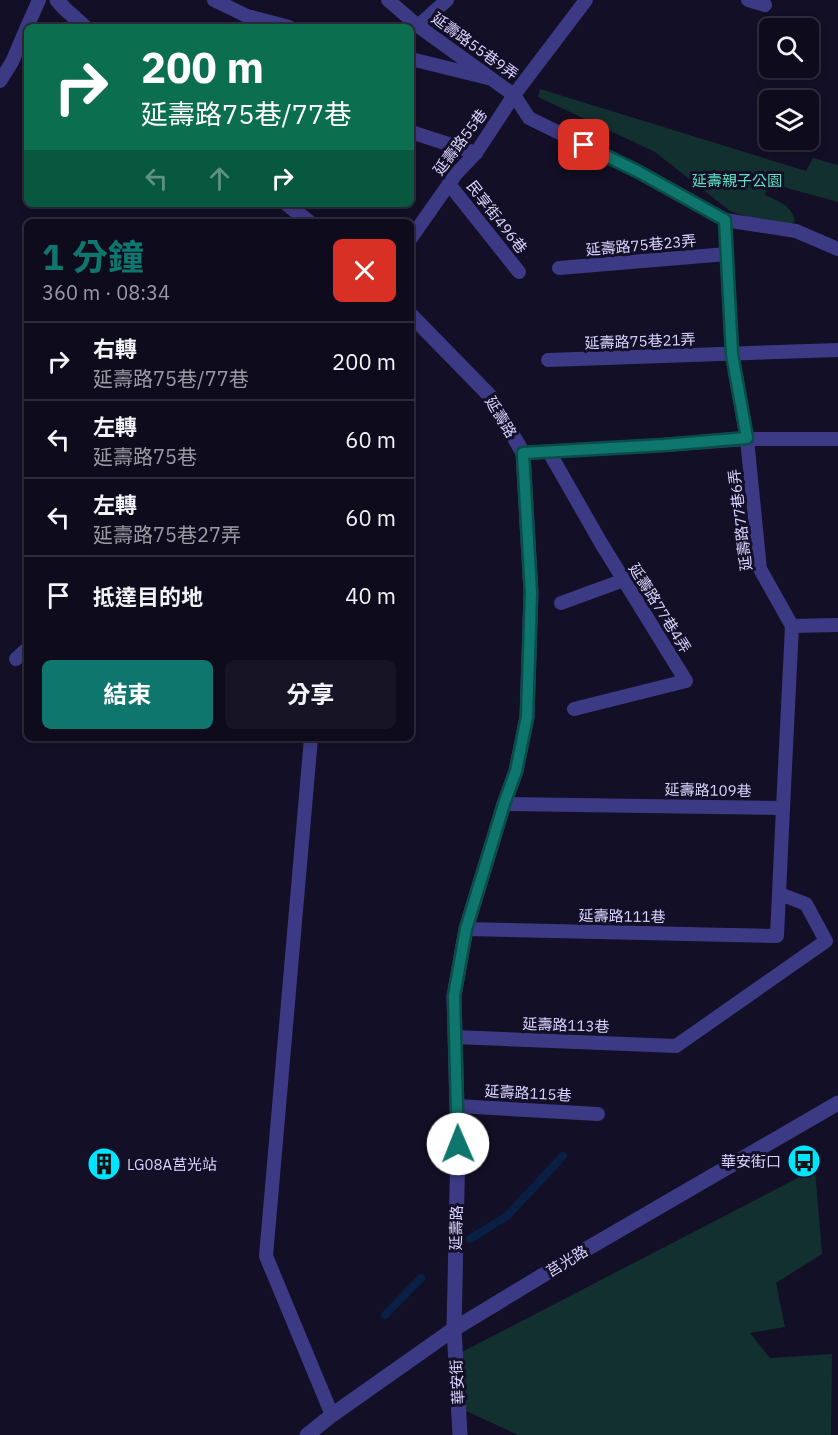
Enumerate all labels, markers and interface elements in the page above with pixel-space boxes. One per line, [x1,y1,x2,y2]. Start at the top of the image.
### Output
street label: 延壽路55巷9弄 [428,8,522,84]
map controls [759,18,819,150]
button: search [759,18,819,78]
text: 200 m [141,40,264,95]
icon: right [42,48,120,126]
button: layers [759,90,819,150]
text: 延壽路75巷/77巷 [141,96,351,131]
street label: 延壽路55巷 [429,105,491,179]
pin [558,119,609,170]
icon: arrive [567,128,600,161]
icon: left [140,162,173,195]
icon: ahead [203,162,236,195]
icon: right [266,162,299,195]
park label: 延壽親子公園 [692,171,782,190]
street label: 民享街496巷 [463,177,531,257]
street label: 延壽路75巷23弄 [585,231,697,259]
text: 1 分鐘 [42,233,144,280]
button: close [333,239,396,302]
text: 360 m · 08:34 [42,279,170,306]
street label: 延壽路75巷21弄 [584,330,696,352]
text: 右轉 [93,334,137,363]
icon: right [42,345,75,378]
text: 200 m [332,347,396,376]
text: 延壽路75巷/77巷 [93,365,249,392]
street label: 延壽路 [481,393,521,441]
text: 左轉 [93,412,137,441]
icon: left [42,423,75,456]
text: 60 m [345,425,396,454]
text: 延壽路75巷 [93,443,197,470]
street label: 延壽路77巷6弄 [724,468,756,572]
text: 左轉 [93,490,137,519]
icon: left [42,501,75,534]
text: 60 m [345,503,396,532]
text: 延壽路75巷27弄 [93,521,241,548]
street label: 延壽路77巷4弄 [625,560,695,656]
icon: arrive [42,579,75,612]
text: 40 m [345,581,396,610]
text: 抵達目的地 [93,582,203,611]
button: 結束 [42,660,213,729]
button: 分享 [225,660,396,729]
street label: 延壽路109巷 [664,780,752,800]
street label: 延壽路111巷 [578,906,666,926]
street label: 延壽路113巷 [522,1014,610,1036]
street label: 延壽路115巷 [484,1081,572,1105]
position arrow [426,1112,490,1176]
bus stop icon: 華安街口 [786,1143,822,1179]
building icon: LG08A莒光站 [86,1146,122,1182]
place label: 華安街口 [721,1152,781,1171]
place label: LG08A莒光站 [127,1155,217,1174]
street label: 延壽路 [446,1205,466,1251]
street label: 莒光路 [543,1241,591,1281]
street label: 華安街 [446,1359,468,1405]

